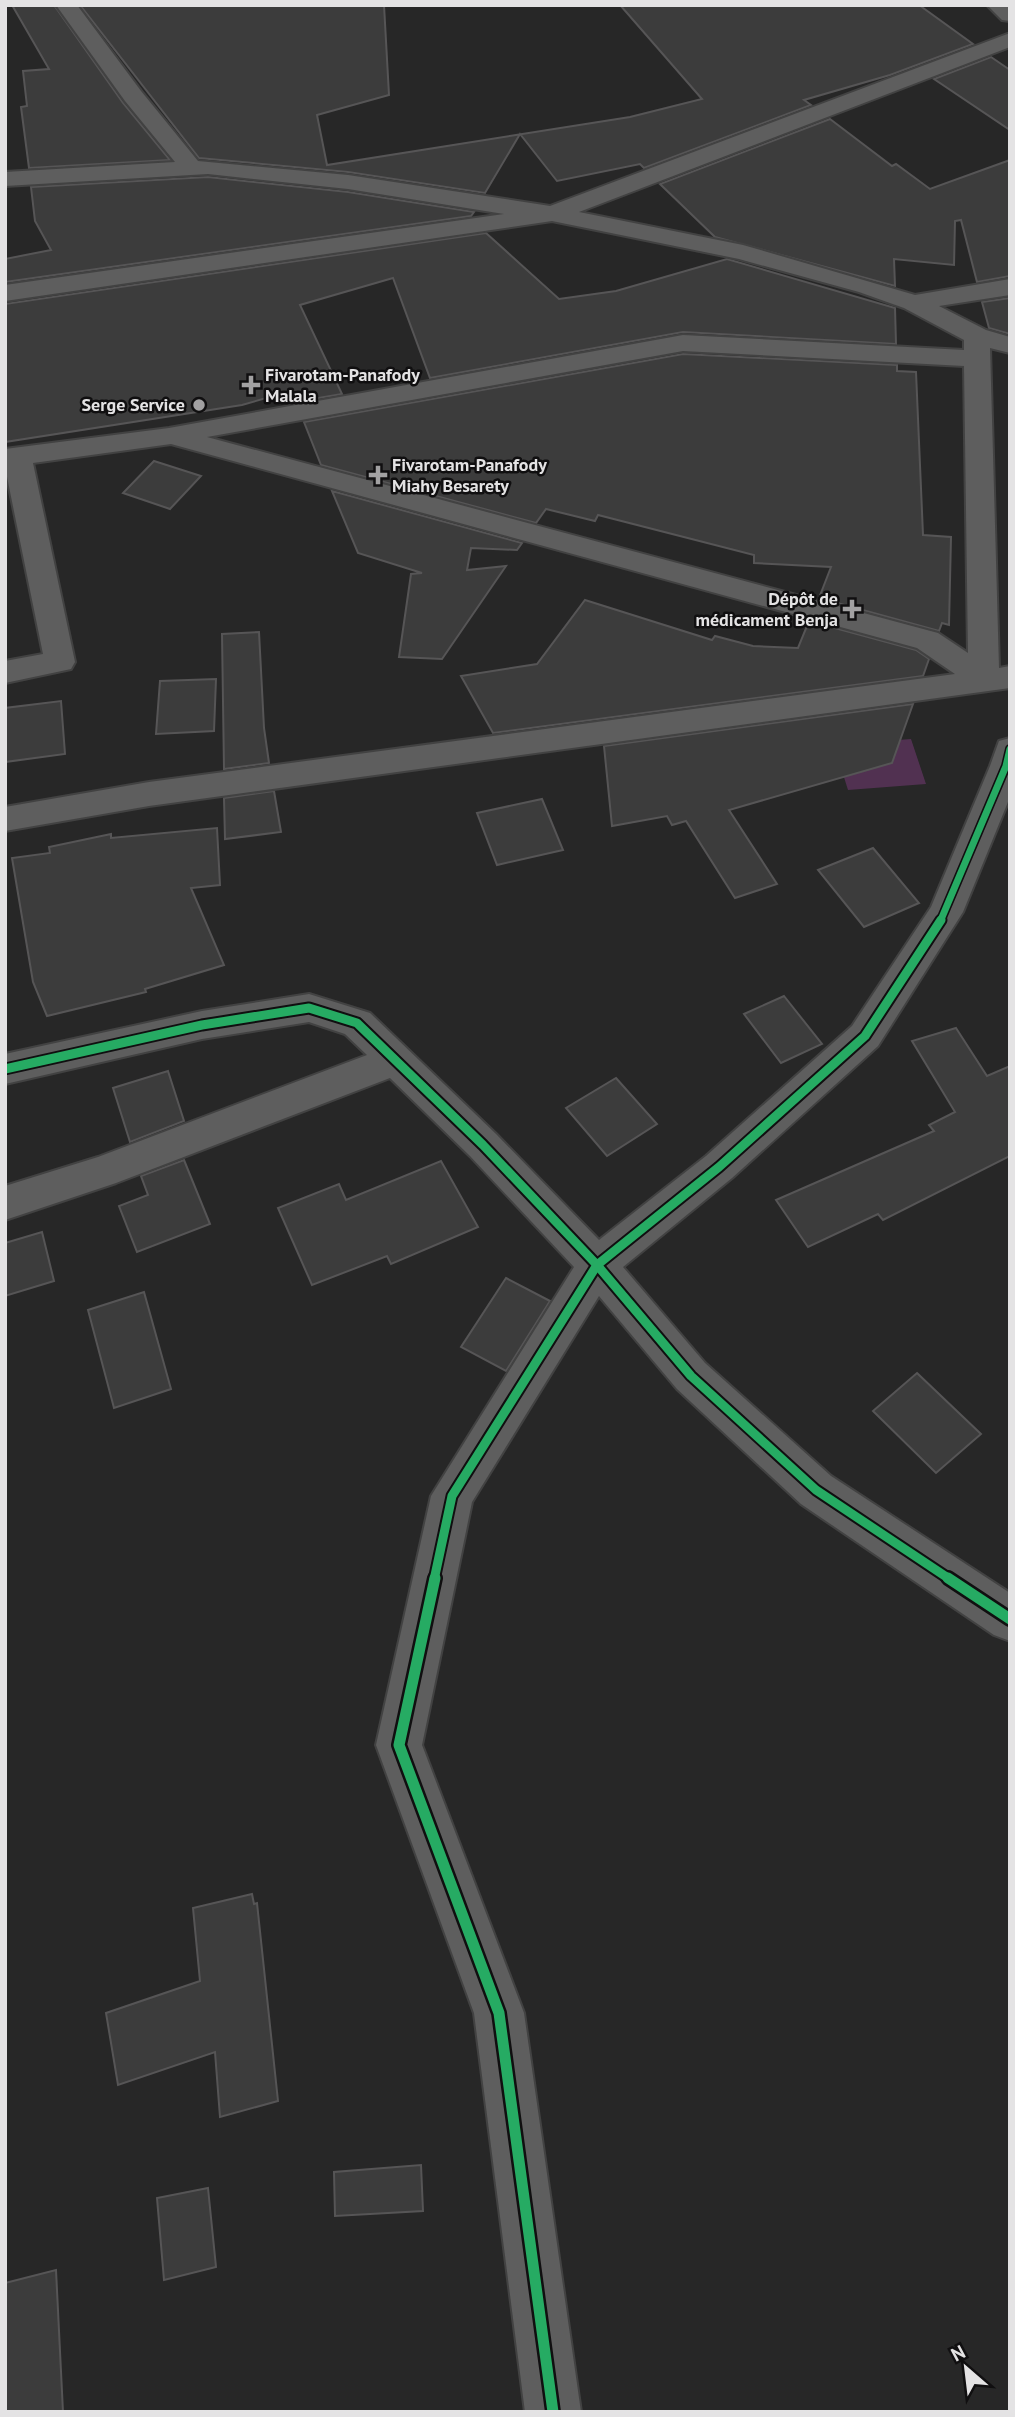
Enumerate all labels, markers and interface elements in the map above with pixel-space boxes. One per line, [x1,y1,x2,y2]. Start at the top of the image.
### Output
place label: Fivarotam-Panafody Malala [265,363,420,407]
marker: Fivarotam-Panafody Malala [243,377,259,393]
place label: Serge Service [82,393,185,416]
marker: Serge Service [191,397,207,413]
place label: Fivarotam-Panafody Miahy Besarety [392,453,547,497]
marker: Fivarotam-Panafody Miahy Besarety [370,467,386,483]
place label: Dépôt de médicament Benja [695,587,838,631]
marker: Dépôt de médicament Benja [844,601,860,617]
north arrow [931,2333,1001,2403]
text: N [947,2339,969,2367]

